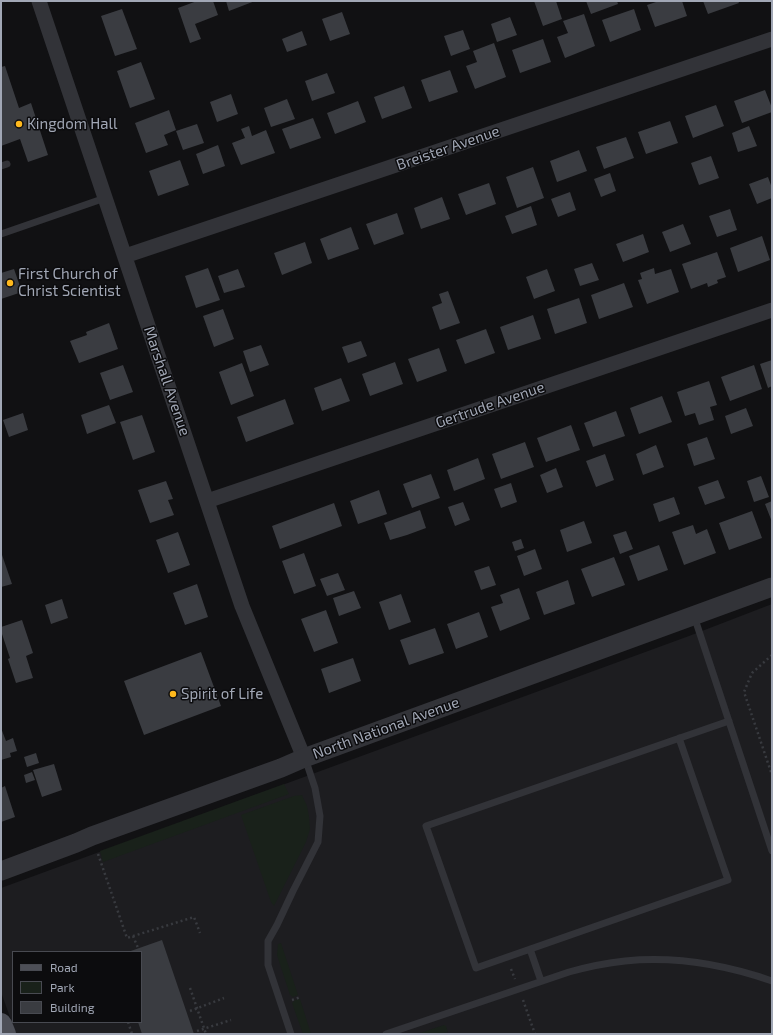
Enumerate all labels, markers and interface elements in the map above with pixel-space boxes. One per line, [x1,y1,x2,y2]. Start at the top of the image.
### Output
place label: Kingdom Hall [27,115,117,133]
marker: Kingdom Hall [14,119,24,129]
street label: Breister Avenue [394,122,502,174]
place label: First Church of Christ Scientist [18,265,121,300]
marker: First Church of Christ Scientist [5,278,15,288]
street label: Marshall Avenue [140,324,194,438]
street label: Gertrude Avenue [433,378,547,432]
place label: Spirit of Life [181,685,263,703]
marker: Spirit of Life [168,689,178,699]
street label: North National Avenue [310,693,462,763]
legend [12,951,142,1023]
text: Road [50,960,78,974]
text: Park [50,980,75,994]
text: Building [50,1000,94,1014]

